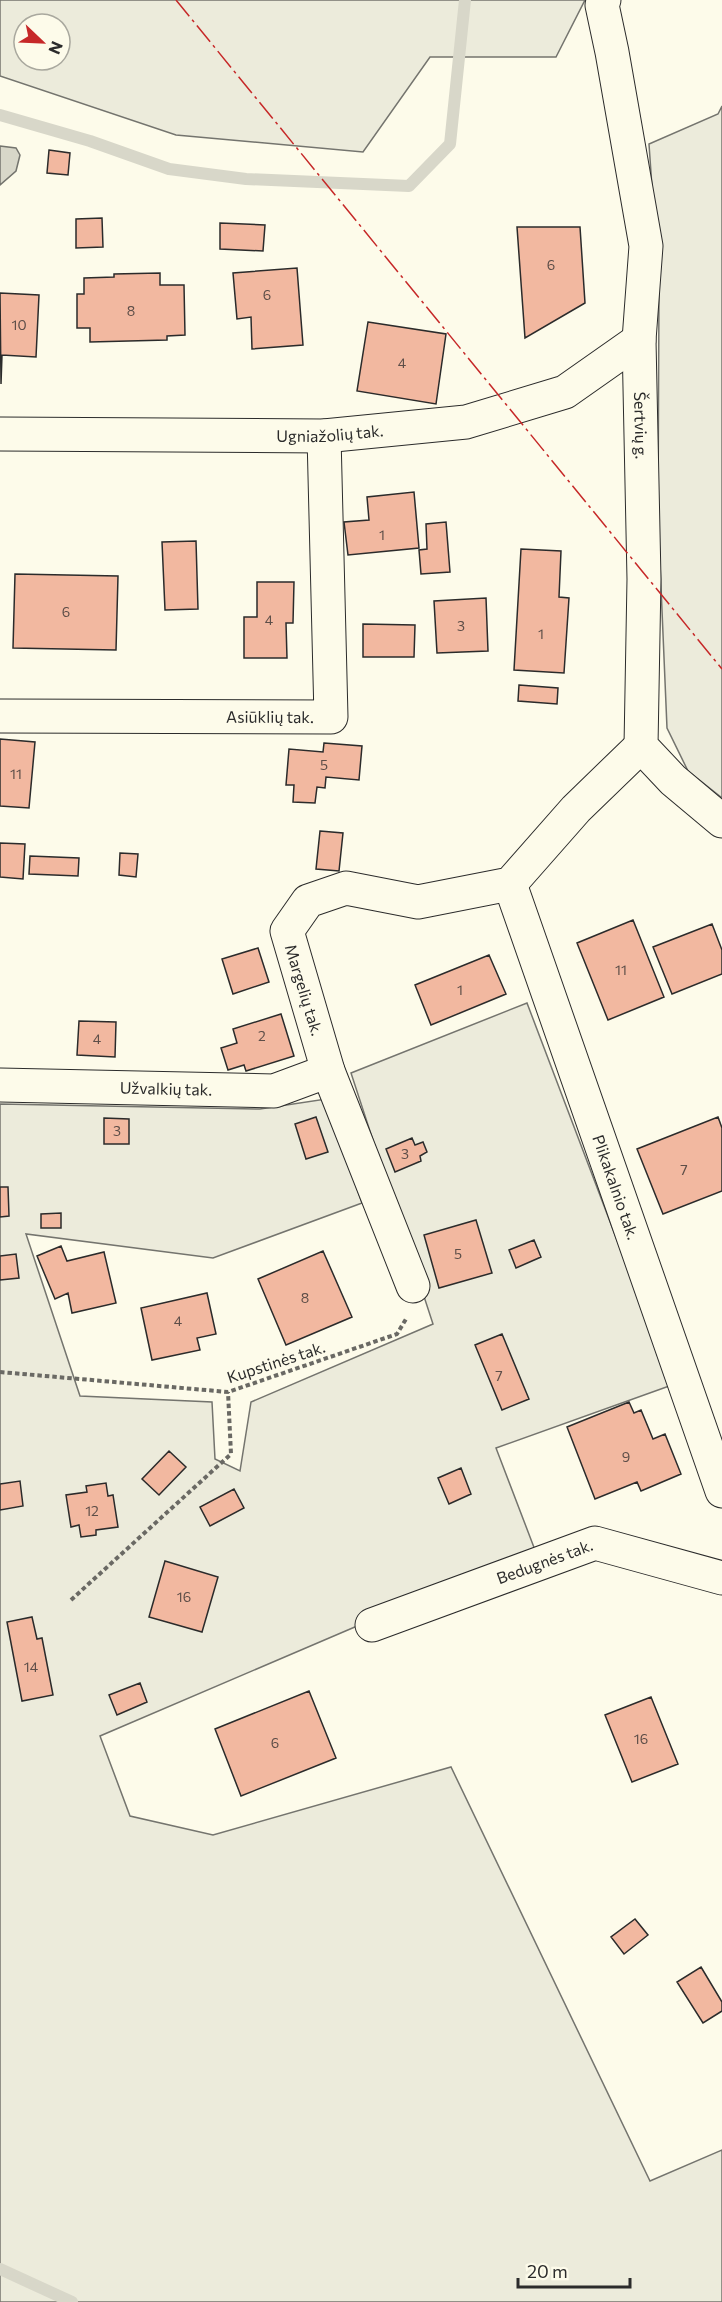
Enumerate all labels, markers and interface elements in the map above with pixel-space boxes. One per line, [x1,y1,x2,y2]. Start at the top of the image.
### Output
north arrow [12,12,72,72]
text: N [45,39,67,57]
house number: 6 [547,256,555,273]
house number: 6 [263,286,271,303]
house number: 8 [127,302,135,319]
house number: 10 [11,316,27,333]
house number: 4 [398,354,407,371]
street label: Šertvių g. [631,391,651,459]
street label: Ugniažolių tak. [276,420,384,445]
house number: 1 [379,526,385,543]
house number: 6 [62,603,70,620]
house number: 4 [265,611,274,628]
house number: 3 [457,617,465,634]
house number: 1 [538,625,544,642]
street label: Asiūklių tak. [226,707,314,726]
house number: 5 [320,756,328,773]
house number: 11 [10,765,22,782]
street label: Margelių tak. [282,942,327,1038]
house number: 11 [615,961,627,978]
house number: 1 [457,981,463,998]
house number: 2 [258,1027,266,1044]
house number: 4 [93,1030,102,1047]
street label: Užvalkių tak. [120,1078,212,1099]
house number: 3 [113,1122,121,1139]
street label: Plikakalnio tak. [589,1132,643,1242]
house number: 3 [401,1145,409,1162]
house number: 7 [680,1161,688,1178]
house number: 5 [454,1245,462,1262]
house number: 8 [301,1289,309,1306]
house number: 4 [174,1312,183,1329]
street label: Kupstinės tak. [224,1337,327,1386]
house number: 7 [495,1367,503,1384]
house number: 9 [622,1448,630,1465]
house number: 12 [85,1502,99,1519]
street label: Bedugnės tak. [494,1535,595,1587]
house number: 16 [177,1588,191,1605]
house number: 14 [24,1658,39,1675]
house number: 16 [634,1730,648,1747]
house number: 6 [271,1734,279,1751]
scale bar [518,2251,630,2289]
text: 20 m [527,2260,568,2282]

